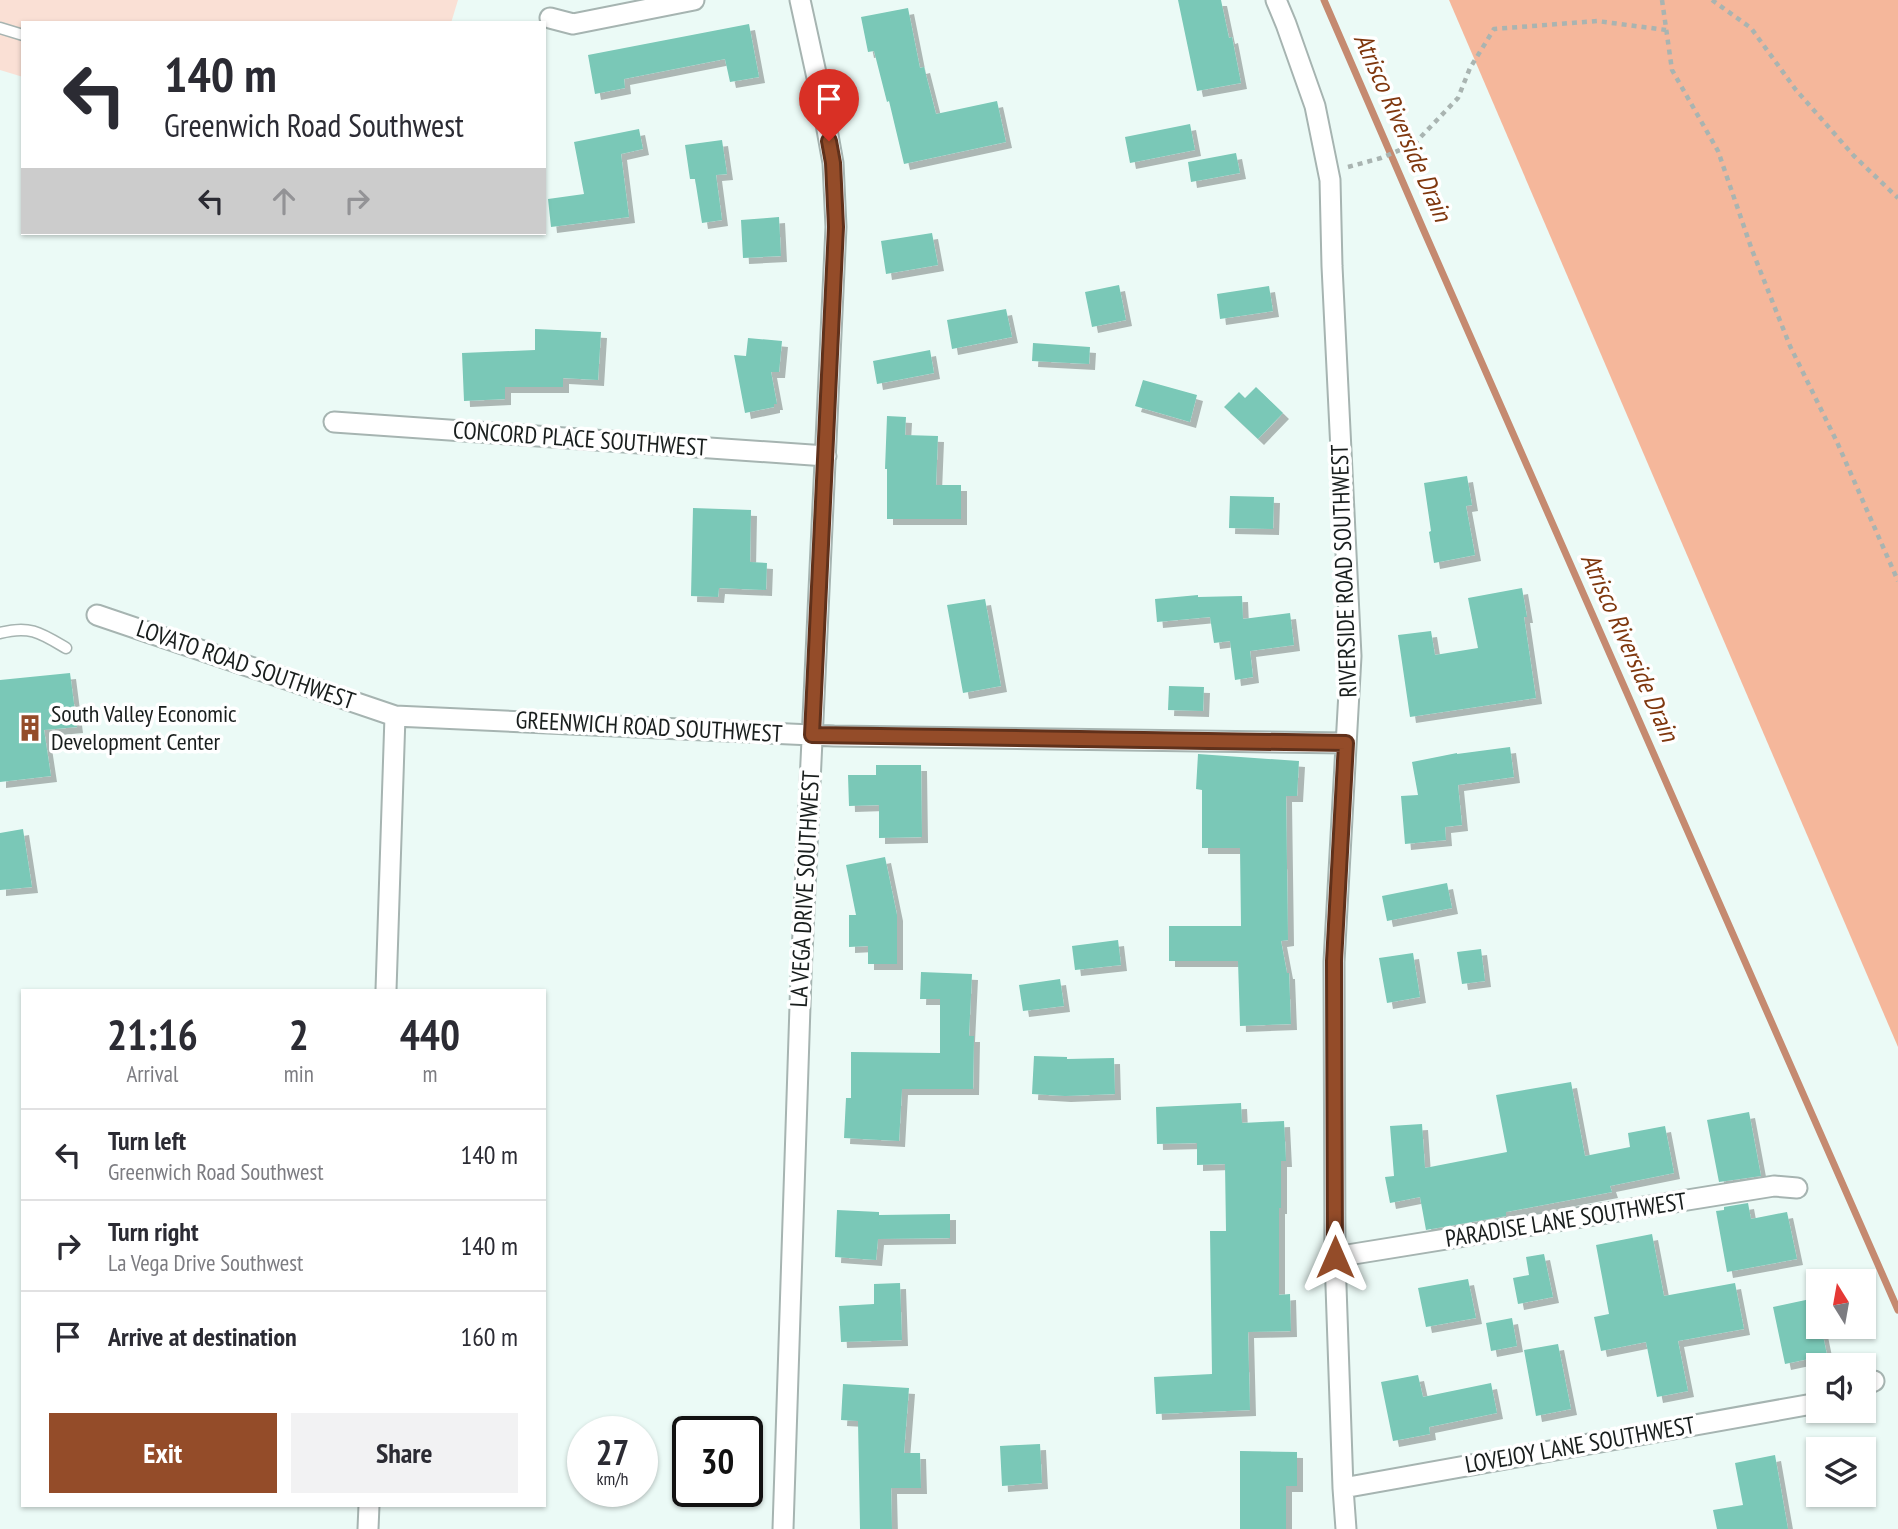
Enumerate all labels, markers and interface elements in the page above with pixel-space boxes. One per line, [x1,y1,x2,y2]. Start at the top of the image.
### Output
water label: Atrisco Riverside Drain [1347,28,1460,227]
text: 140 m [164,42,277,106]
icon: left [49,49,140,140]
pin [799,69,859,141]
icon: arrive [810,80,848,118]
text: Greenwich Road Southwest [164,104,464,146]
icon: left [192,182,230,220]
icon: ahead [265,182,303,220]
icon: right [338,182,376,220]
street label: CONCORD PLACE SOUTHWEST [452,414,708,463]
street label: RIVERSIDE ROAD SOUTHWEST [1324,444,1363,698]
water label: Atrisco Riverside Drain [1574,548,1687,747]
street label: LOVATO ROAD SOUTHWEST [133,613,360,717]
place label: South Valley Economic Development Center [51,698,237,757]
street label: GREENWICH ROAD SOUTHWEST [515,704,783,749]
building icon: South Valley Economic Development Center [15,713,45,743]
street label: LA VEGA DRIVE SOUTHWEST [783,769,826,1008]
text: 21:16 [107,1007,198,1062]
text: 2 [289,1007,309,1062]
text: 440 [400,1007,460,1062]
text: Arrival [126,1059,178,1088]
text: min [284,1059,314,1088]
text: m [422,1059,437,1088]
text: Turn left [108,1124,186,1157]
icon: left [49,1136,87,1174]
text: 140 m [460,1138,518,1171]
text: Greenwich Road Southwest [108,1157,324,1186]
street label: PARADISE LANE SOUTHWEST [1443,1185,1689,1254]
text: Turn right [108,1215,199,1248]
position arrow [1298,1220,1372,1294]
icon: right [49,1227,87,1265]
text: 140 m [460,1229,518,1262]
text: La Vega Drive Southwest [108,1248,303,1277]
north arrow [1806,1269,1876,1339]
map controls [1806,1269,1876,1507]
icon: arrive [49,1318,87,1356]
text: Arrive at destination [108,1320,297,1353]
text: 160 m [460,1320,518,1353]
button: sound [1806,1353,1876,1423]
street label: LOVEJOY LANE SOUTHWEST [1462,1409,1698,1480]
button: Exit [49,1413,277,1493]
button: Share [291,1413,518,1493]
speed limit sign: 30 [672,1416,763,1507]
text: 27 [596,1429,629,1475]
button: layers [1806,1437,1876,1507]
text: km/h [597,1467,628,1490]

